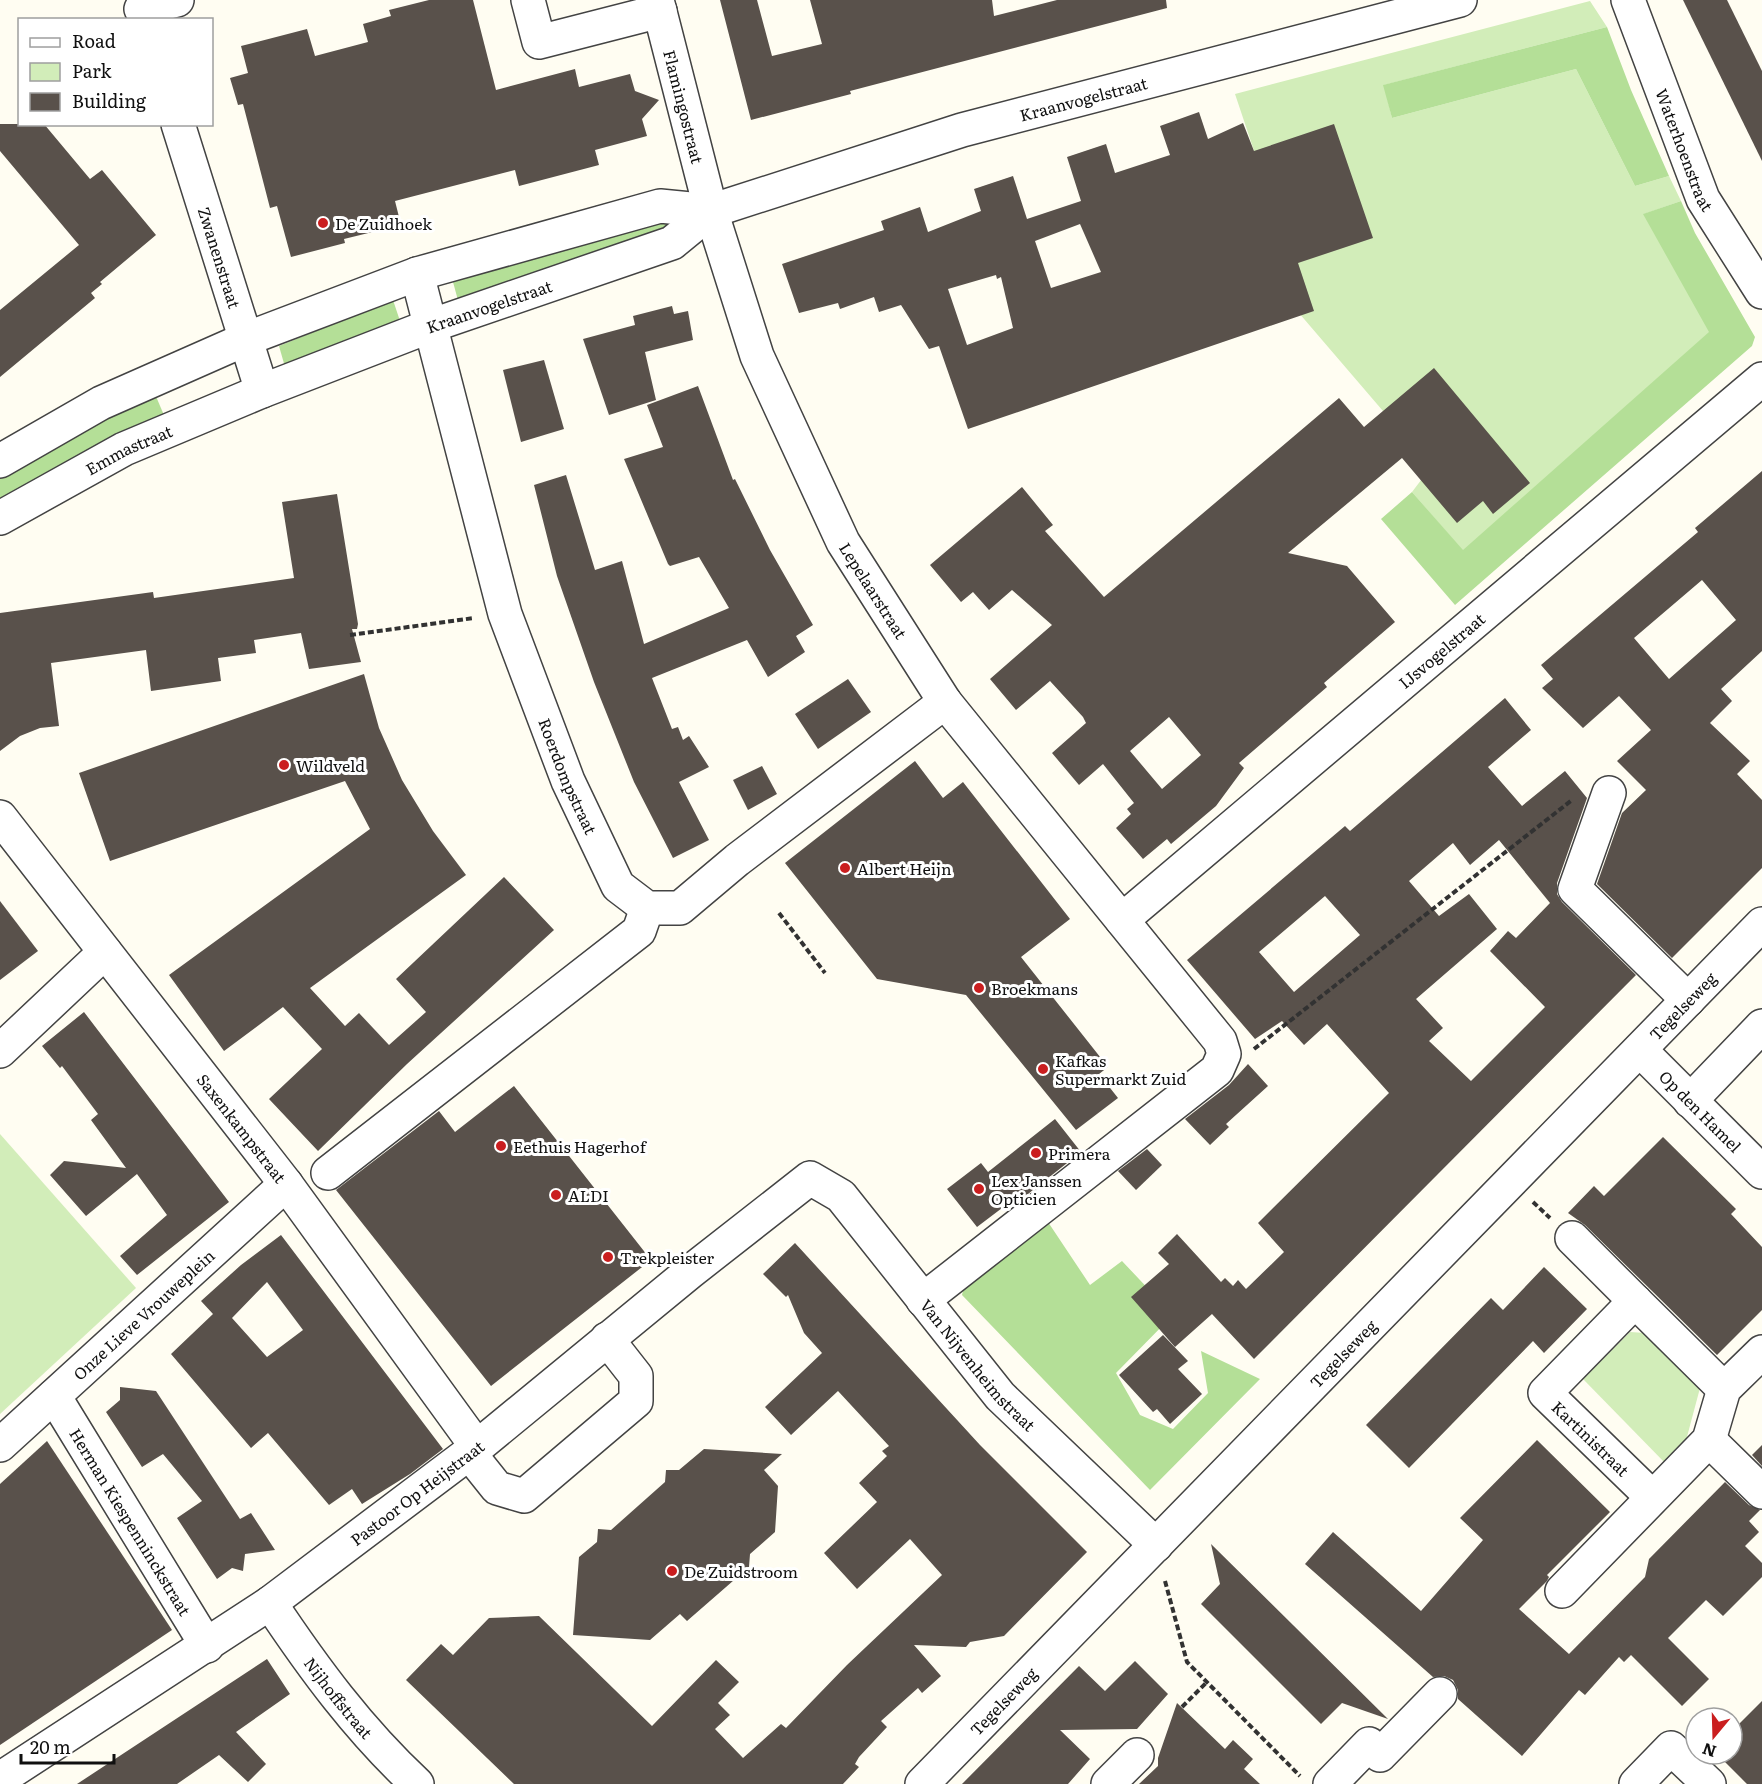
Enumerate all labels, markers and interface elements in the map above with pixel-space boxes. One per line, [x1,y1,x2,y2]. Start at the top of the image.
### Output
legend [18,18,213,126]
text: Road [72,27,116,54]
street label: Flamingostraat [658,47,710,167]
text: Park [72,57,113,84]
street label: Kraanvogelstraat [1017,70,1150,127]
street label: Waterhoenstraat [1650,85,1720,216]
text: Building [72,87,147,114]
street label: Zwanenstraat [193,204,247,312]
place label: De Zuidhoek [335,211,432,235]
marker: De Zuidhoek [316,216,330,230]
street label: Kraanvogelstraat [423,273,555,338]
street label: Emmastraat [81,418,176,480]
street label: Lepelaarstraat [834,537,914,644]
street label: IJsvogelstraat [1393,606,1490,694]
street label: Roerdompstraat [533,714,604,838]
place label: Wildveld [296,753,365,777]
marker: Wildveld [277,758,291,772]
place label: Albert Heijn [857,856,952,880]
marker: Albert Heijn [838,861,852,875]
street label: Tegelseweg [1643,966,1721,1045]
place label: Broekmans [991,976,1078,1000]
marker: Broekmans [972,981,986,995]
place label: Kafkas Supermarkt Zuid [1055,1048,1187,1090]
marker: Kafkas Supermarkt Zuid [1036,1062,1050,1076]
street label: Op den Hamel [1654,1064,1747,1157]
street label: Saxenkampstraat [192,1068,293,1188]
place label: Eethuis Hagerhof [513,1134,648,1158]
marker: Eethuis Hagerhof [494,1139,508,1153]
place label: Primera [1048,1141,1111,1165]
marker: Primera [1029,1146,1043,1160]
place label: Lex Janssen Opticien [991,1168,1083,1210]
marker: Lex Janssen Opticien [972,1182,986,1196]
place label: ALDI [568,1183,609,1207]
marker: ALDI [549,1188,563,1202]
street label: Onze Lieve Vrouweplein [67,1243,220,1385]
place label: Trekpleister [620,1245,715,1269]
marker: Trekpleister [601,1250,615,1264]
street label: Van Nijvenheimstraat [915,1293,1042,1437]
street label: Tegelseweg [1304,1314,1382,1393]
street label: Kartinistraat [1547,1395,1636,1482]
street label: Herman Kiespenninckstraat [64,1423,198,1620]
street label: Pastoor Op Heijstraat [345,1434,489,1551]
place label: De Zuidstroom [684,1559,799,1583]
marker: De Zuidstroom [665,1564,679,1578]
street label: Nijhoffstraat [299,1652,379,1744]
street label: Tegelseweg [964,1661,1042,1741]
north arrow [1684,1706,1744,1766]
scale bar [21,1727,114,1765]
text: 20 m [30,1733,71,1760]
text: N [1699,1738,1719,1765]

